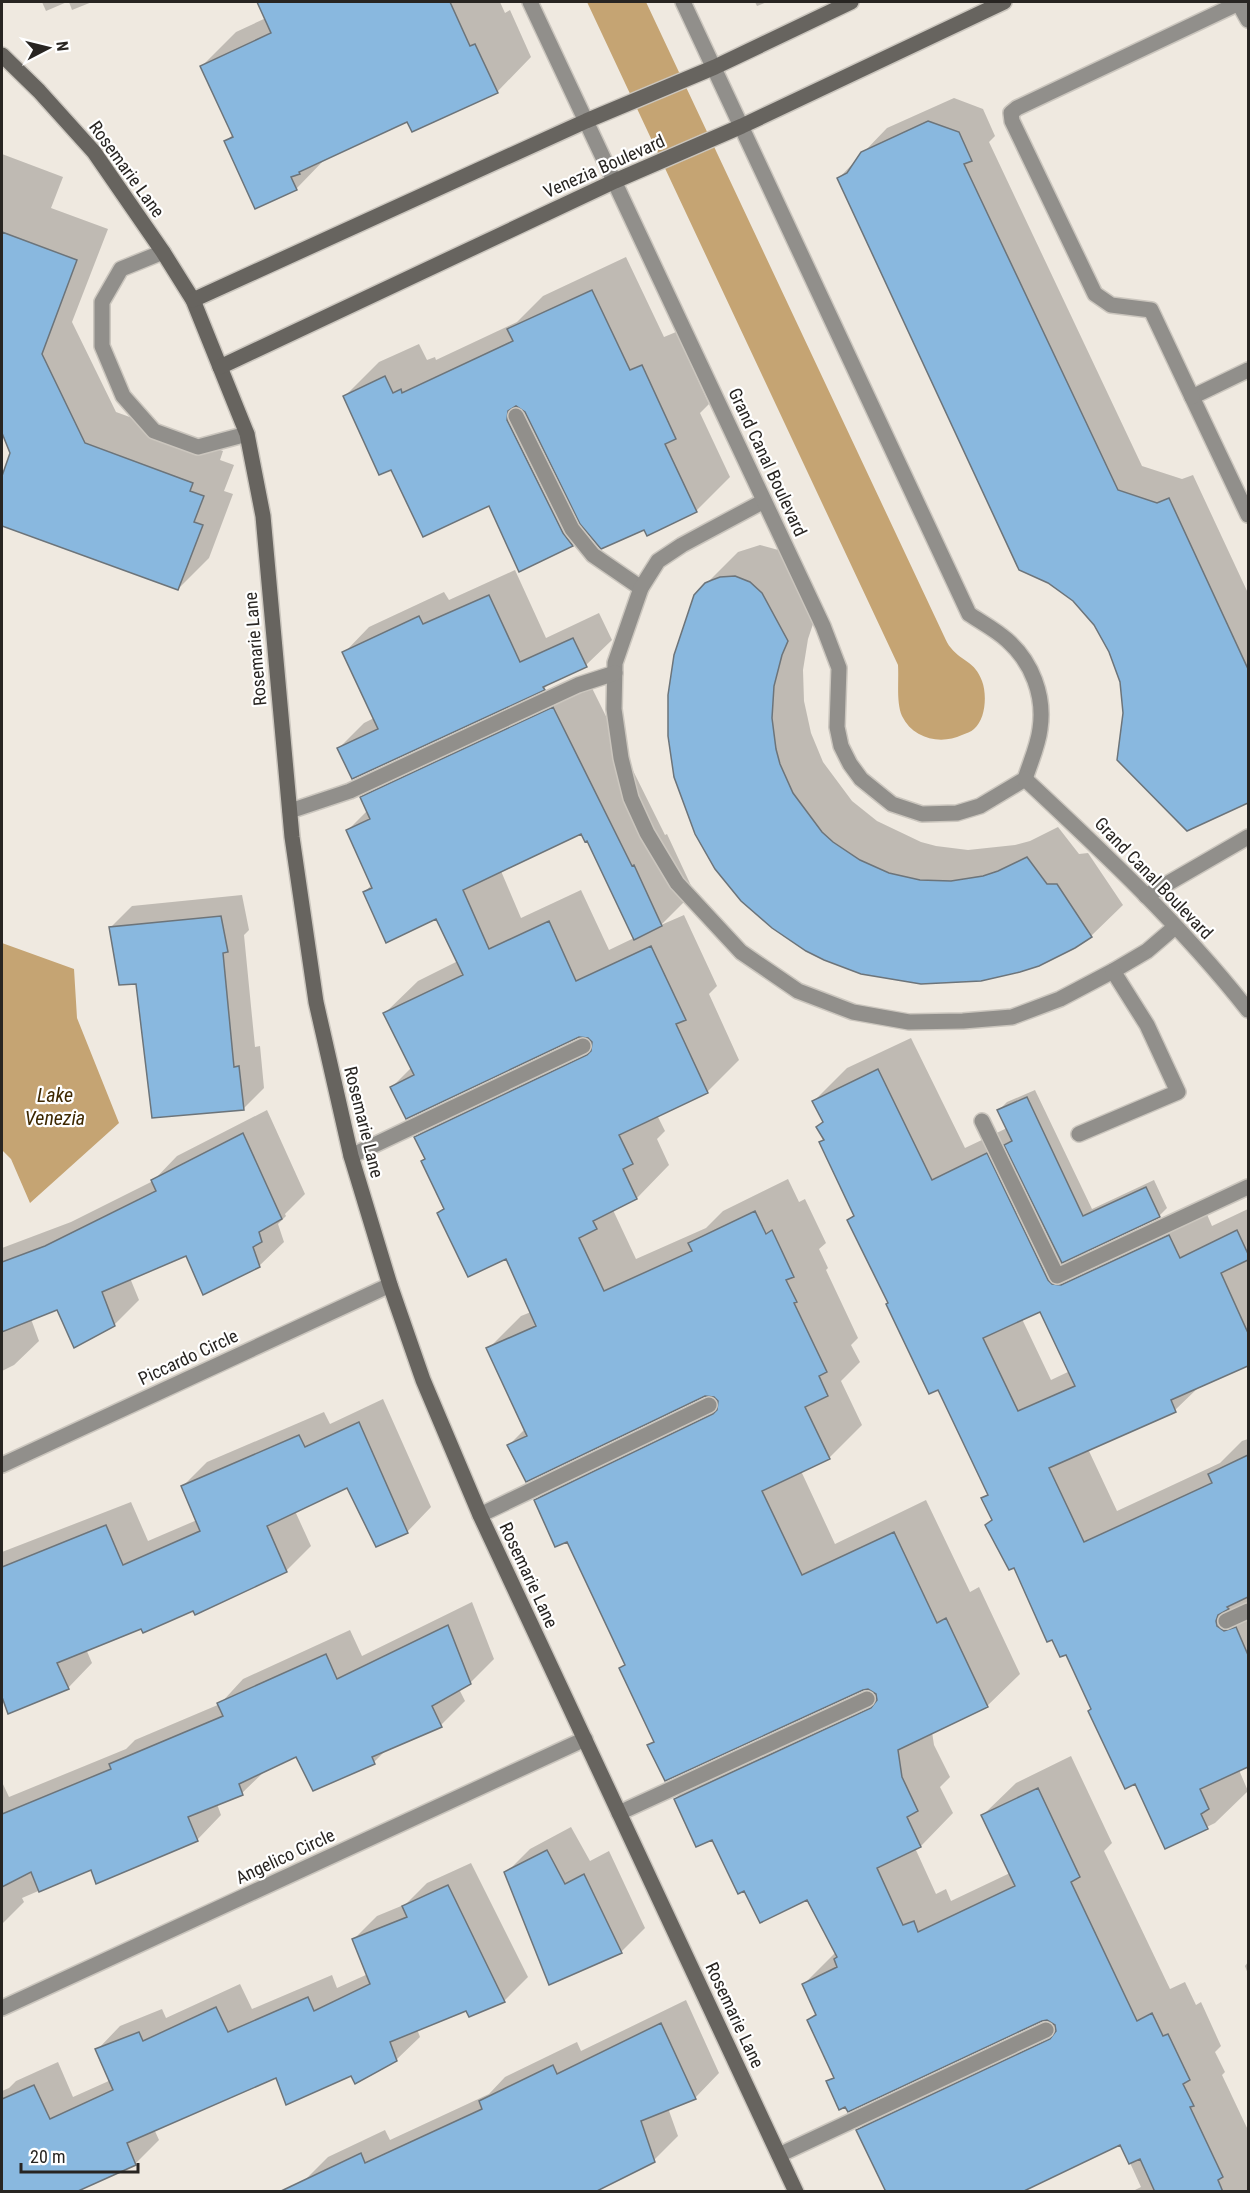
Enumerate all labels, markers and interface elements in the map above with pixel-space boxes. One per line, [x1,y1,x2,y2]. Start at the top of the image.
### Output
north arrow [18,18,78,78]
text: N [52,40,72,52]
street label: Rosemarie Lane [85,117,169,221]
street label: Venezia Boulevard [540,130,668,202]
street label: Grand Canal Boulevard [724,385,812,539]
street label: Rosemarie Lane [240,591,270,707]
street label: Grand Canal Boulevard [1091,813,1217,943]
street label: Rosemarie Lane [340,1064,388,1180]
water label: Lake Venezia [25,1083,85,1130]
street label: Piccardo Circle [135,1325,241,1389]
street label: Rosemarie Lane [495,1519,563,1631]
street label: Angelico Circle [232,1824,338,1888]
street label: Rosemarie Lane [701,1959,769,2071]
scale bar [21,2136,138,2174]
text: 20 m [30,2146,65,2167]

